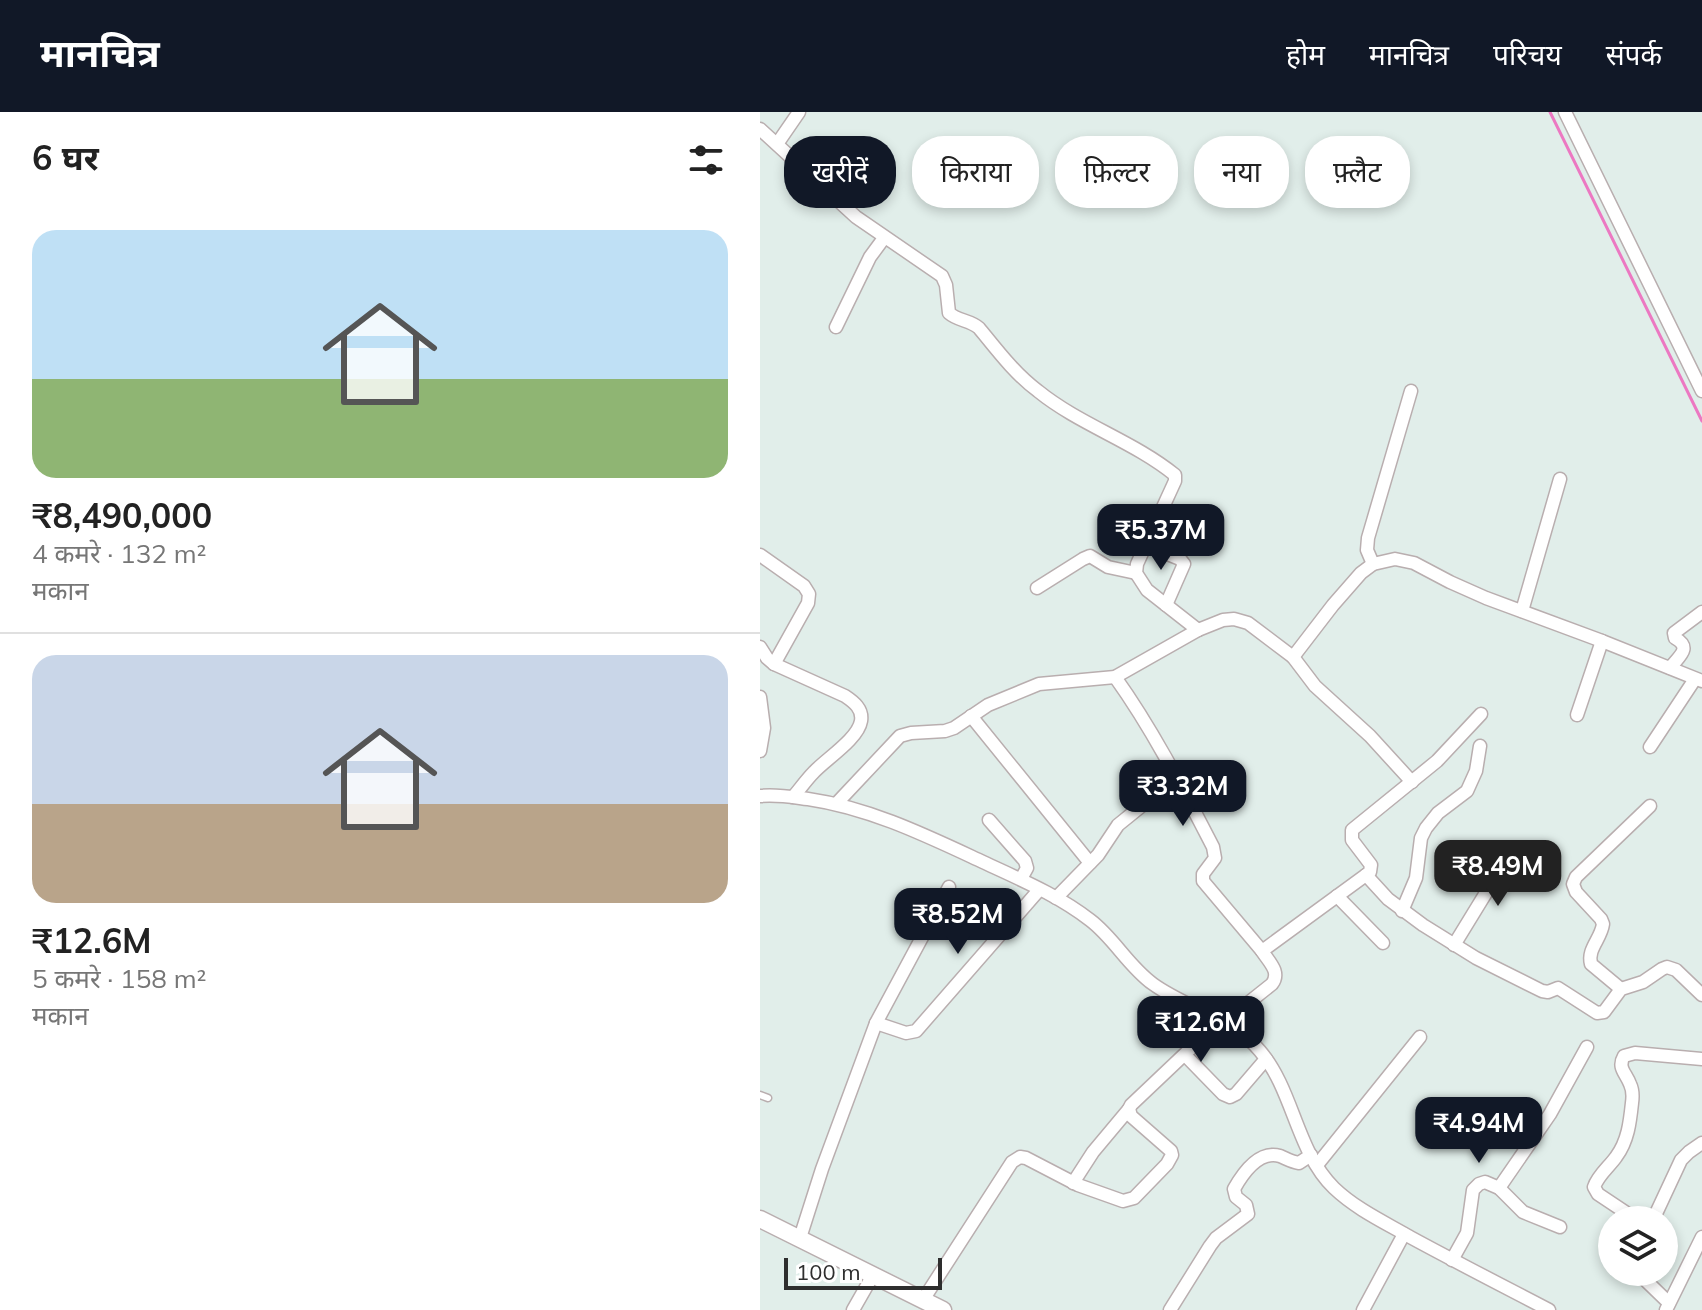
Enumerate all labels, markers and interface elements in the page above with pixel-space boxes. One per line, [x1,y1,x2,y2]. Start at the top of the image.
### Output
text: मानचित्र [40,29,160,77]
text: होम [1286,37,1325,72]
text: मानचित्र [1369,37,1449,72]
text: परिचय [1493,37,1562,72]
text: संपर्क [1606,37,1662,72]
text: 6 घर [32,136,99,179]
chip: खरीदें [784,136,896,208]
chip: किराया [912,136,1039,208]
chip: फ़िल्टर [1055,136,1178,208]
chip: नया [1194,136,1289,208]
chip: फ़्लैट [1305,136,1410,208]
icon: filters [684,138,728,182]
icon: home [308,282,452,426]
text: ₹8,490,000 [32,494,212,537]
pin: ₹5.37M [1096,504,1226,572]
text: ₹5.37M [1115,513,1207,546]
text: 4 कमरे · 132 m² [32,537,206,570]
text: मकान [32,574,89,607]
icon: home [308,707,452,851]
pin: ₹3.32M [1118,760,1248,828]
text: ₹3.32M [1137,769,1229,802]
pin: ₹8.49M [1433,840,1563,908]
text: ₹8.49M [1452,849,1544,882]
pin: ₹8.52M [893,888,1023,956]
text: ₹8.52M [912,897,1004,930]
text: ₹12.6M [32,919,152,962]
text: 5 कमरे · 158 m² [32,962,206,995]
pin: ₹12.6M [1136,996,1266,1064]
text: मकान [32,999,89,1032]
text: ₹12.6M [1155,1005,1247,1038]
pin: ₹4.94M [1414,1097,1544,1165]
text: ₹4.94M [1433,1106,1525,1139]
map controls [1598,1206,1678,1286]
button: layers [1598,1206,1678,1286]
scale bar [784,1254,942,1290]
text: 100 m [796,1258,861,1286]

